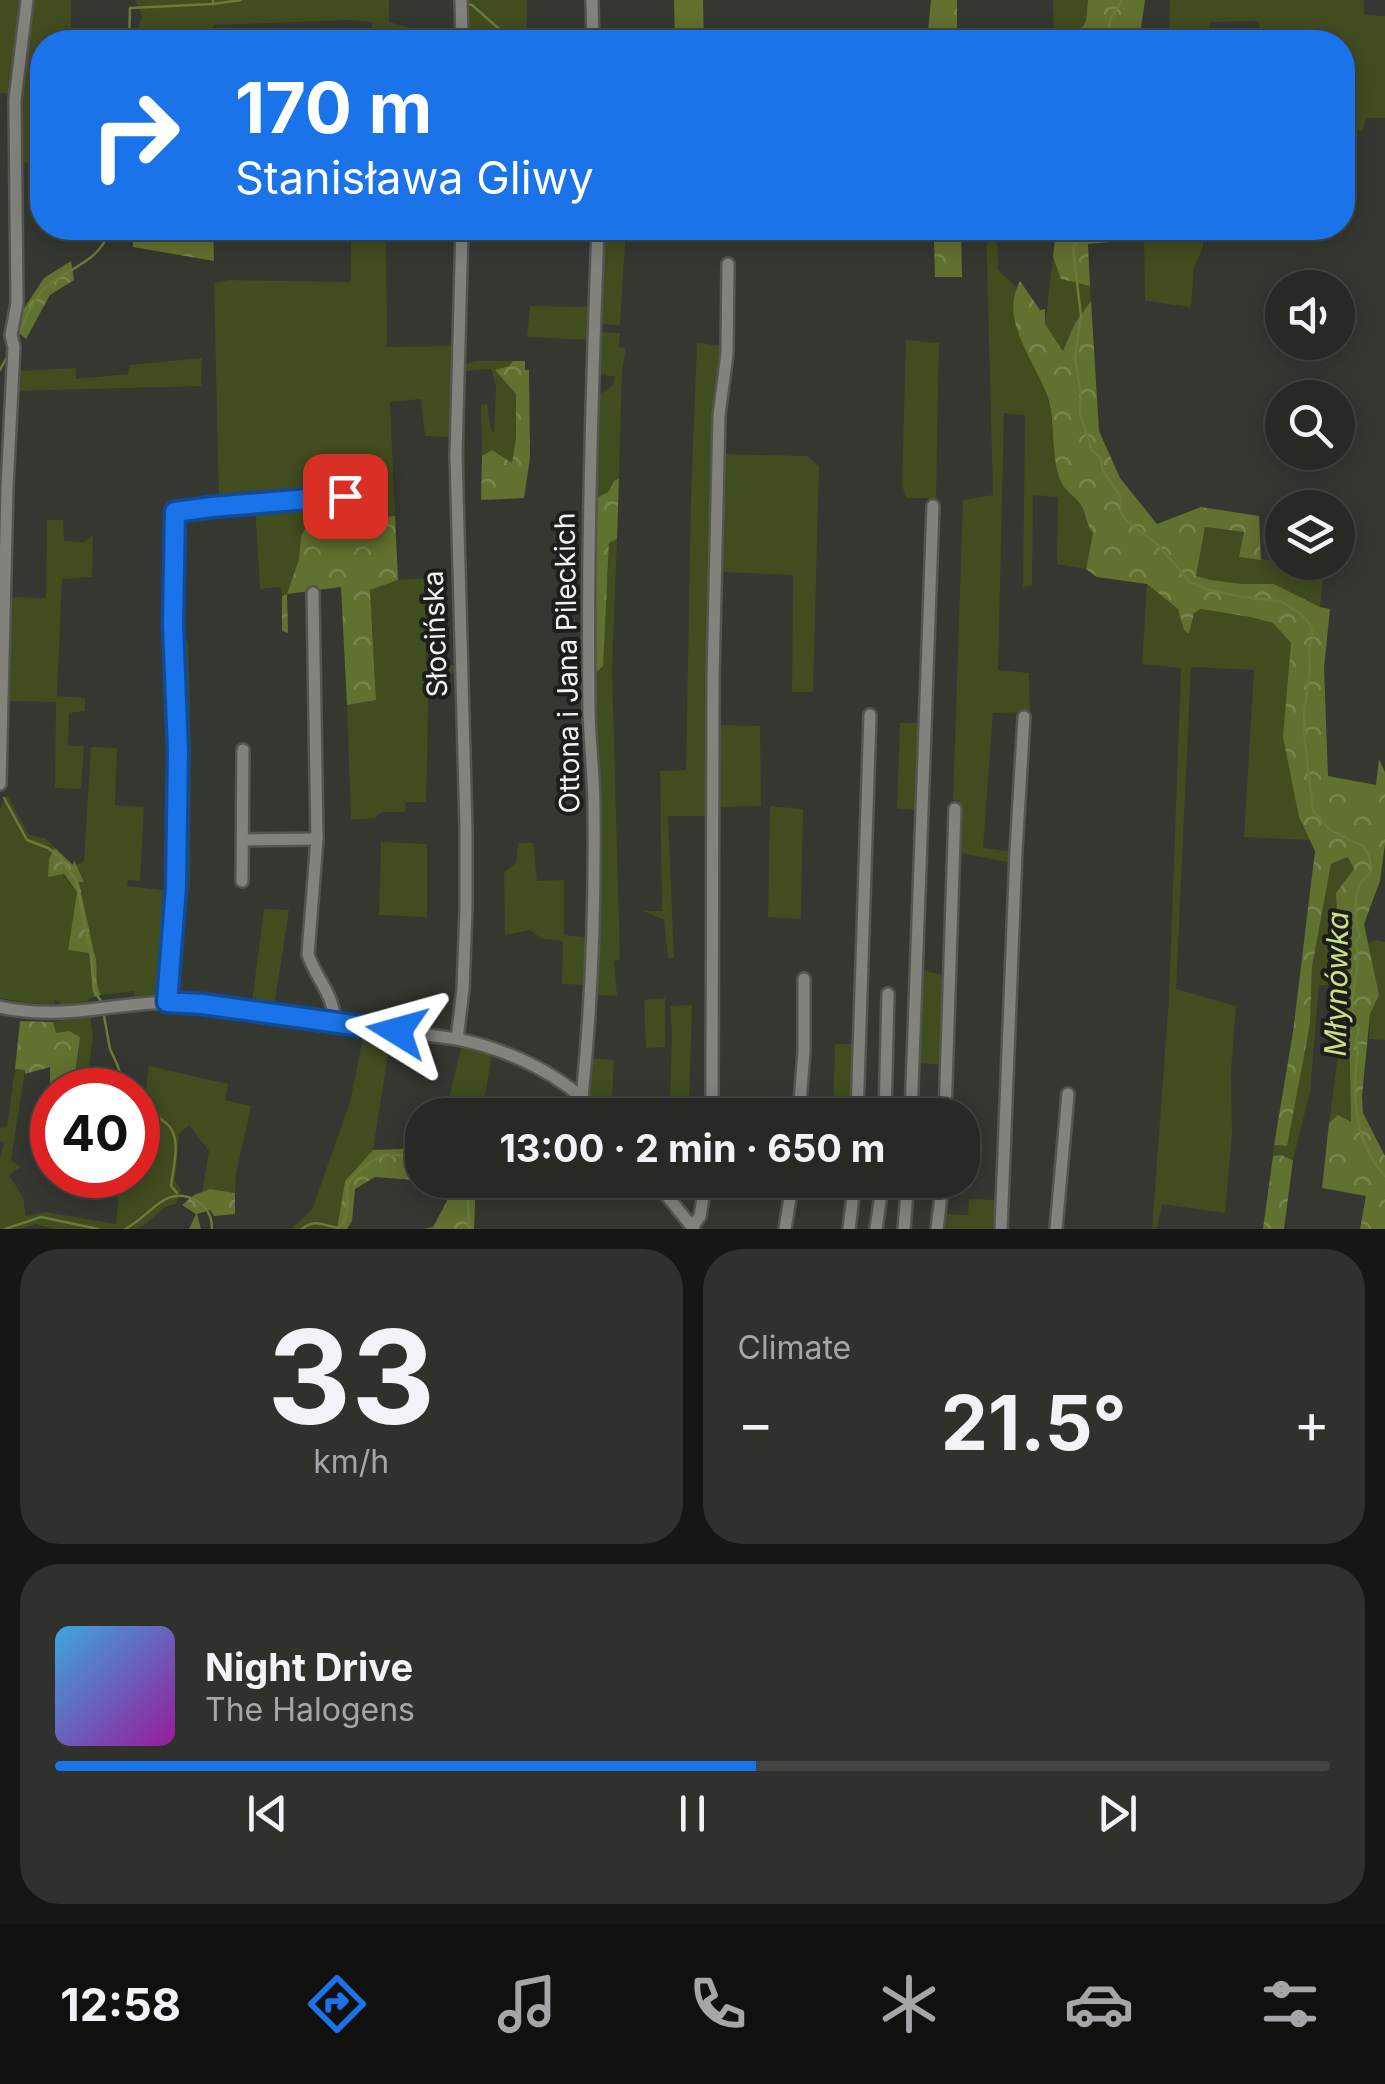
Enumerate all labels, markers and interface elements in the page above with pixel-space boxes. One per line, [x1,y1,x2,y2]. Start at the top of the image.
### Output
text: 170 m [235,65,432,150]
icon: right [70,70,200,200]
text: Stanisława Gliwy [235,150,594,205]
map controls [1265,270,1355,580]
button: sound [1265,270,1355,360]
button: search [1265,380,1355,470]
pin [303,454,388,539]
icon: arrive [318,469,373,524]
button: layers [1265,490,1355,580]
street label: Ottona i Jana Pileckich [547,512,587,814]
street label: Słocińska [416,570,454,698]
water label: Młynówka [1317,911,1355,1057]
position arrow [345,979,449,1083]
speed limit sign: 40 [30,1068,160,1198]
text: 13:00 · 2 min · 650 m [499,1125,886,1171]
text: 33 [267,1298,435,1455]
text: Climate [738,1328,851,1367]
text: 21.5° [941,1377,1127,1468]
text: − [738,1390,774,1456]
text: + [1294,1390,1330,1456]
text: km/h [313,1442,389,1481]
text: Night Drive [205,1644,413,1690]
text: The Halogens [205,1690,415,1729]
icon: previous [240,1786,295,1841]
icon: pause [665,1786,720,1841]
icon: next [1090,1786,1145,1841]
icon: directions [302,1969,372,2039]
icon: music [492,1969,562,2039]
icon: phone [683,1969,753,2039]
icon: climate [874,1969,944,2039]
icon: car [1064,1969,1134,2039]
icon: filters [1255,1969,1325,2039]
text: 12:58 [60,1977,181,2032]

